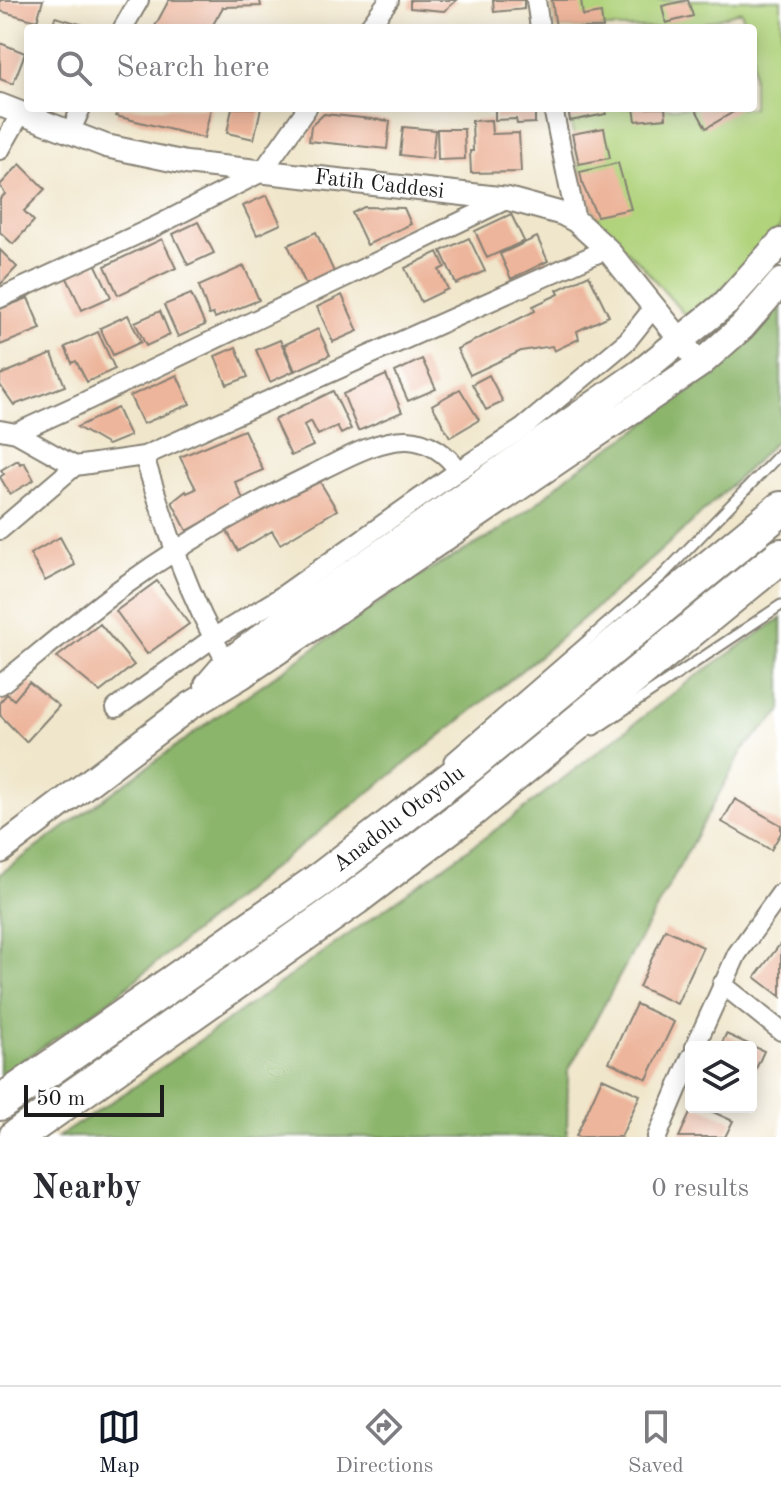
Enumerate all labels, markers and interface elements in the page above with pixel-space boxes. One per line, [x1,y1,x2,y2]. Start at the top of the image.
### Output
search box [24,24,757,112]
icon: search [52,46,96,90]
text: Search here [116,53,270,83]
street label: Fatih Caddesi [313,166,445,203]
street label: Anadolu Otoyolu [329,762,469,876]
map controls [685,1041,757,1113]
button: layers [685,1041,757,1113]
scale bar [24,1081,164,1117]
text: 50 m [36,1088,85,1110]
text: Nearby [32,1172,142,1206]
text: 0 results [651,1176,749,1202]
tab: Map [97,1405,141,1480]
tab: Directions [336,1405,433,1480]
tab: Saved [628,1405,684,1480]

